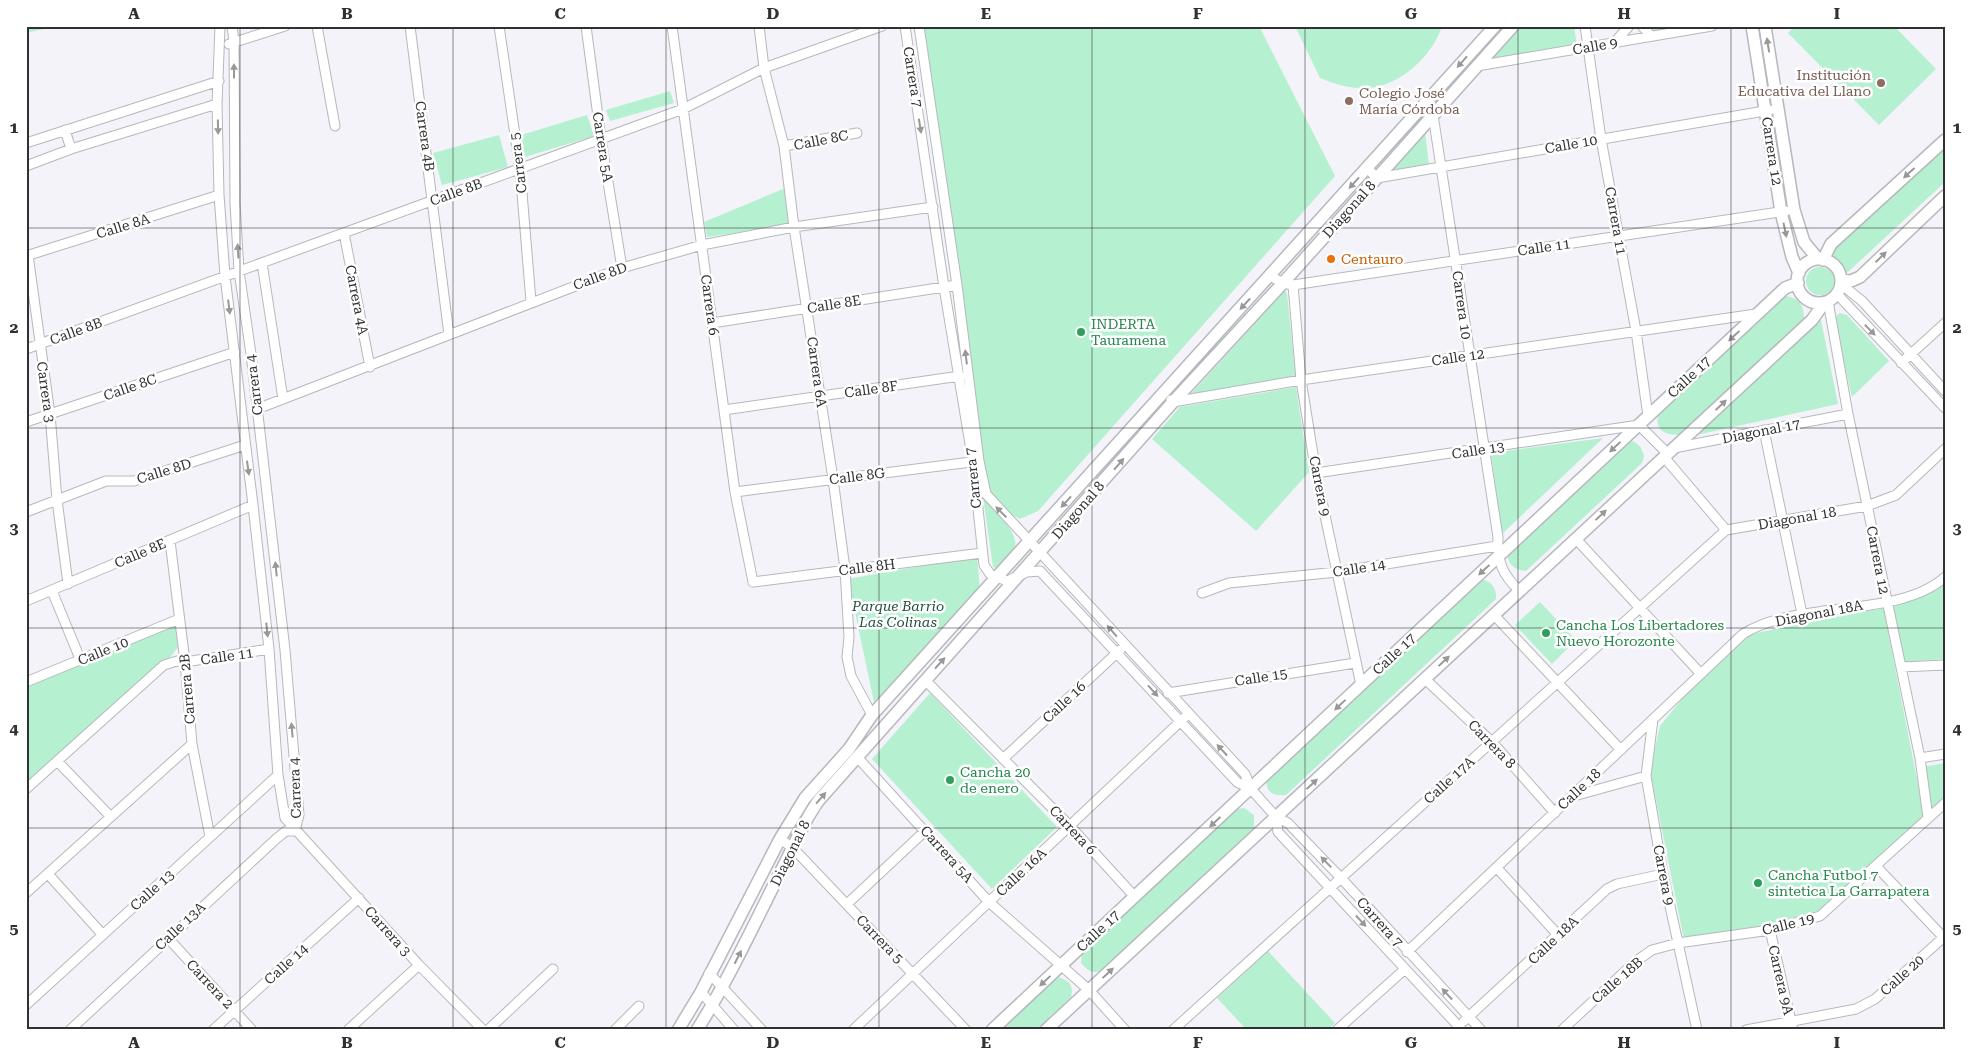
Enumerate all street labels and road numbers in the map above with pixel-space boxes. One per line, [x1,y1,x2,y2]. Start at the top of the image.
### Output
street label: Calle 9 [1571,34,1619,58]
street label: Carrera 7 [900,45,926,109]
street label: Carrera 4B [412,100,438,172]
street label: Carrera 5A [590,111,616,184]
street label: Carrera 12 [1759,116,1785,187]
street label: Calle 8C [792,127,850,153]
street label: Carrera 5 [506,131,530,194]
street label: Calle 10 [1543,131,1599,156]
street label: Calle 8B [428,175,484,209]
street label: Diagonal 8 [1319,177,1379,241]
street label: Carrera 11 [1602,186,1630,257]
street label: Calle 8A [94,210,152,242]
street label: Calle 11 [1517,235,1572,259]
street label: Calle 8D [571,259,629,293]
street label: Carrera 4A [342,264,372,337]
street label: Carrera 10 [1449,270,1475,340]
street label: Carrera 6 [698,274,722,337]
street label: Calle 8E [806,292,862,316]
street label: Calle 8B [48,314,104,348]
street label: Carrera 6A [804,336,830,408]
street label: Calle 12 [1431,345,1486,369]
street label: Carrera 4 [242,353,266,416]
street label: Calle 17 [1664,353,1714,401]
street label: Carrera 3 [34,361,58,424]
street label: Calle 8C [101,370,159,404]
street label: Calle 8F [843,377,899,401]
street label: Diagonal 17 [1721,416,1802,446]
street label: Calle 13 [1450,438,1506,462]
street label: Carrera 7 [962,447,984,509]
street label: Carrera 9 [1306,454,1334,518]
street label: Calle 8D [135,455,193,487]
street label: Calle 8G [828,465,886,487]
street label: Diagonal 8 [1049,478,1108,542]
street label: Diagonal 18 [1757,503,1838,533]
street label: Carrera 12 [1864,525,1892,596]
street label: Calle 8E [112,535,168,571]
street label: Calle 8H [838,556,897,578]
street label: Calle 14 [1331,556,1387,580]
street label: Diagonal 18A [1774,597,1864,629]
street label: Calle 17 [1369,630,1419,678]
street label: Calle 10 [75,634,131,668]
street label: Calle 11 [200,644,255,668]
street label: Carrera 2B [176,653,198,725]
street label: Calle 15 [1233,665,1289,689]
street label: Calle 16 [1039,678,1089,726]
street label: Carrera 8 [1465,716,1519,772]
street label: Calle 17A [1420,753,1478,807]
street label: Carrera 4 [286,757,304,819]
street label: Calle 18 [1554,765,1604,813]
street label: Carrera 6 [1046,802,1100,858]
street label: Diagonal 8 [767,817,813,889]
street label: Carrera 5A [917,822,977,886]
street label: Carrera 9 [1650,843,1678,907]
street label: Calle 16A [993,845,1050,899]
street label: Calle 13 [127,866,177,914]
street label: Carrera 7 [1354,894,1407,950]
street label: Calle 13A [152,899,209,953]
street label: Carrera 3 [362,903,415,959]
street label: Calle 17 [1073,907,1123,955]
street label: Calle 19 [1760,910,1816,938]
street label: Carrera 5 [853,911,907,967]
street label: Calle 18A [1525,913,1582,967]
street label: Calle 14 [261,940,311,988]
street label: Carrera 9A [1765,944,1797,1017]
street label: Calle 20 [1877,951,1927,999]
street label: Calle 18B [1588,953,1646,1007]
street label: Carrera 2 [183,956,237,1012]

